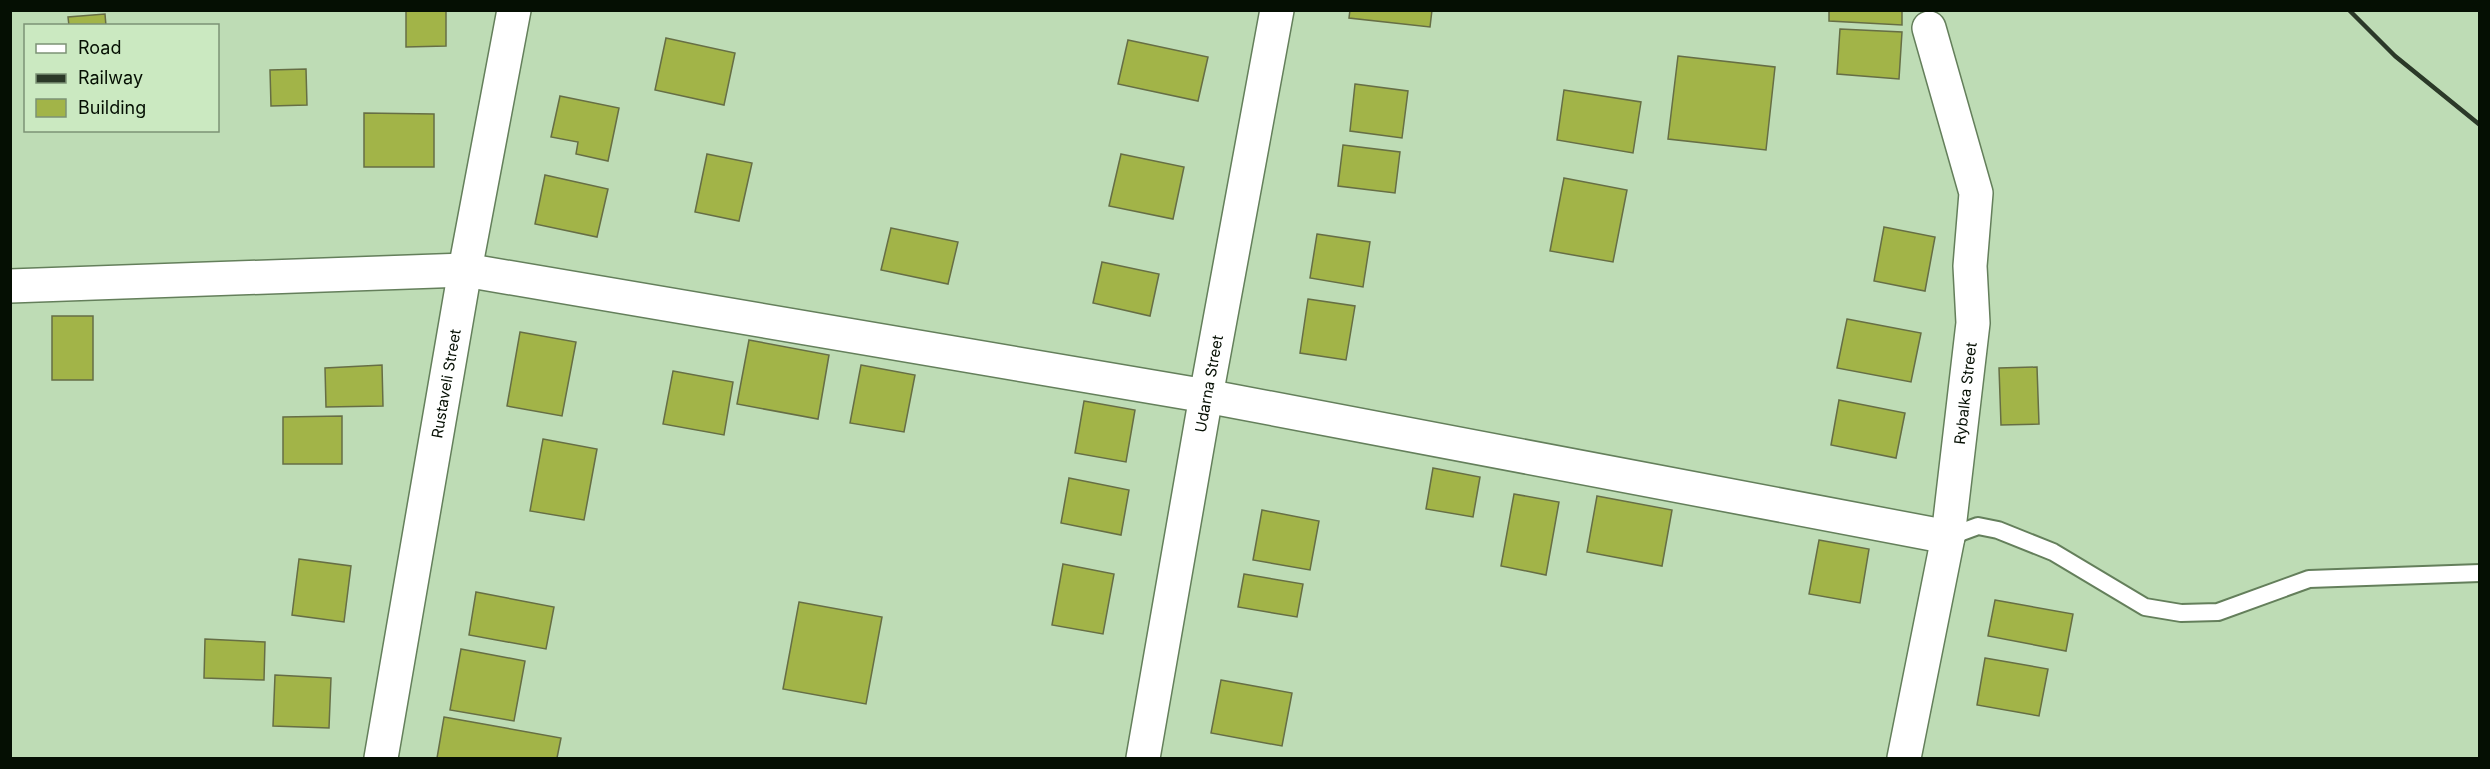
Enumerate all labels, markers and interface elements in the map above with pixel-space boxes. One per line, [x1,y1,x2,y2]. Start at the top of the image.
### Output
legend [24,24,219,132]
text: Road [78,37,121,58]
text: Railway [78,67,143,88]
text: Building [78,97,146,118]
street label: Rustaveli Street [427,327,464,440]
street label: Udarna Street [1190,333,1227,434]
street label: Rybalka Street [1949,341,1980,445]

